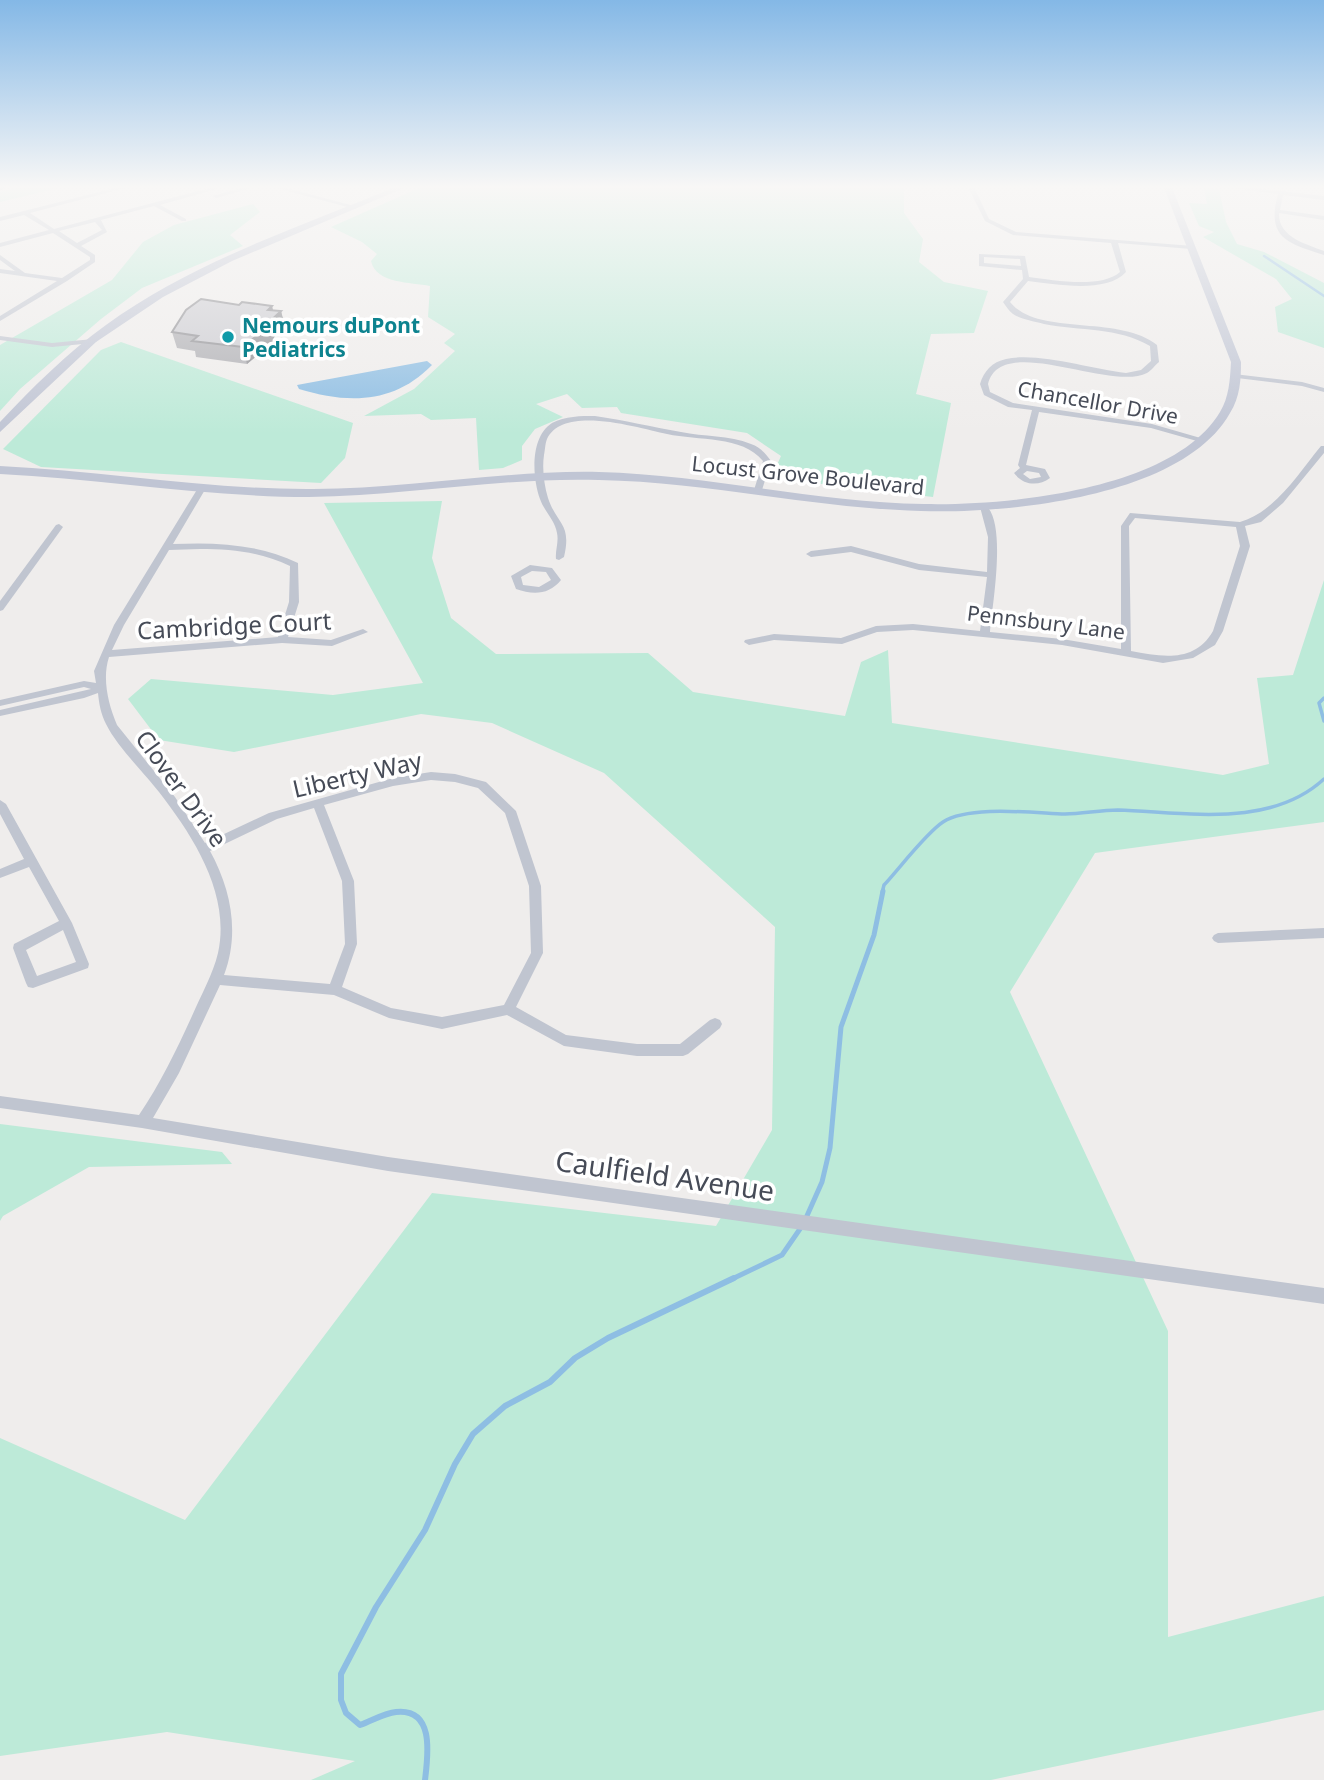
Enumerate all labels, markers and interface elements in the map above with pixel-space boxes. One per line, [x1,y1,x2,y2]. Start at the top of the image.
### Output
place label: Nemours duPont Pediatrics [242,311,420,363]
marker: Nemours duPont Pediatrics [220,329,236,345]
street label: Chancellor Drive [1016,374,1180,430]
street label: Locust Grove Boulevard [690,449,926,501]
street label: Pennsbury Lane [965,598,1127,646]
street label: Cambridge Court [136,603,332,647]
street label: Clover Drive [128,723,236,853]
street label: Liberty Way [289,743,426,805]
street label: Caulfield Avenue [553,1141,777,1209]

